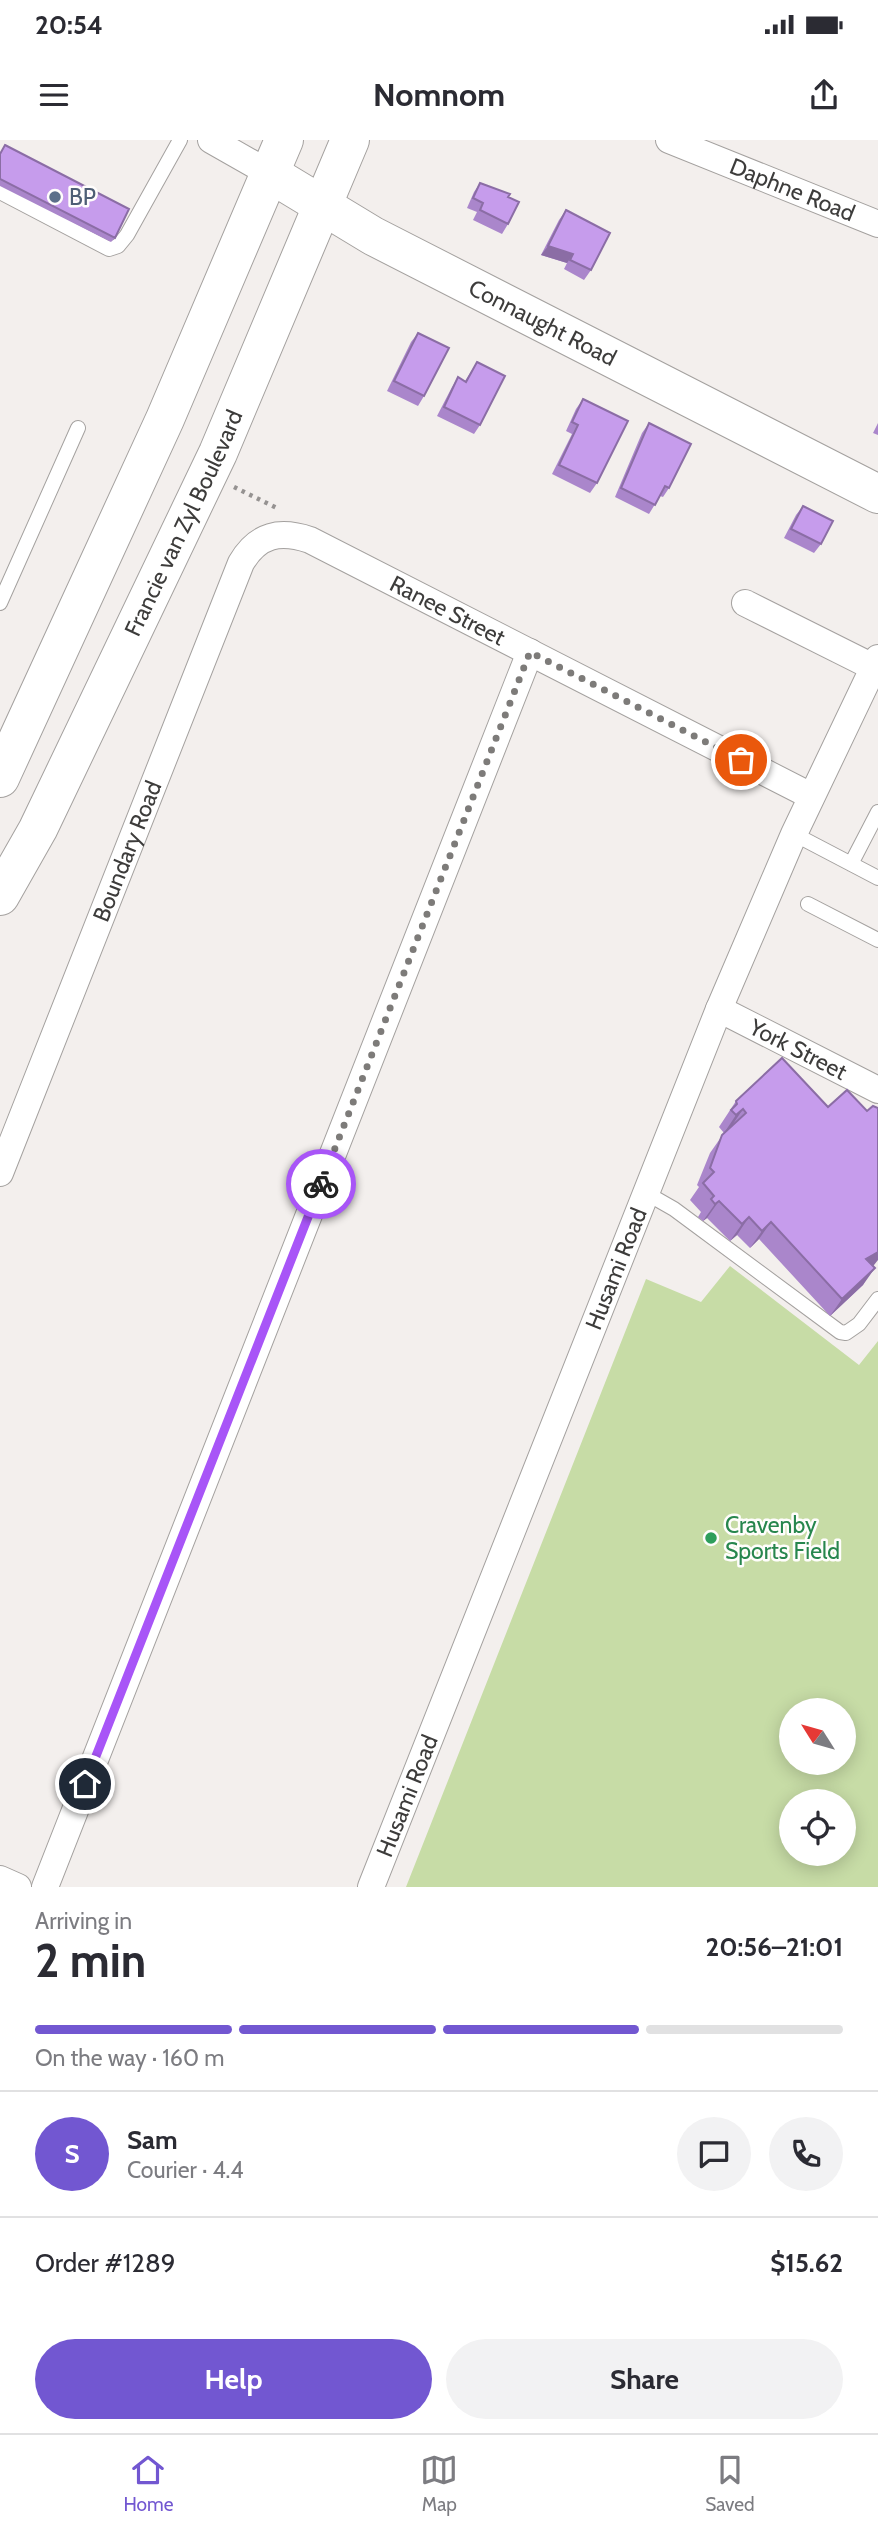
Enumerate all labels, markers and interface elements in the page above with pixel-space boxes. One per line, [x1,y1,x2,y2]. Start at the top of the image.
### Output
text: 20:54 [35,9,103,41]
text: Nomnom [373,75,505,114]
icon: menu [35,76,73,114]
icon: share [805,76,843,114]
street label: Daphne Road [726,152,859,227]
place label: BP [69,183,96,211]
marker: BP [47,189,63,205]
street label: Connaught Road [464,273,621,372]
street label: Francie van Zyl Boulevard [118,406,249,641]
street label: Ranee Street [385,569,510,651]
pin [711,730,771,790]
icon: bag [722,741,760,779]
street label: Boundary Road [87,777,168,926]
street label: York Street [744,1012,852,1086]
courier [286,1149,356,1219]
icon: bike [302,1165,340,1203]
street label: Husami Road [579,1204,653,1334]
place label: Cravenby Sports Field [725,1511,840,1565]
marker: Cravenby Sports Field [703,1530,719,1546]
north arrow [779,1698,856,1774]
map controls [779,1698,856,1866]
street label: Husami Road [370,1731,444,1861]
pin [55,1754,115,1814]
icon: home [66,1765,104,1803]
button: locate [779,1789,856,1866]
text: Arriving in [35,1907,132,1935]
text: 20:56–21:01 [705,1931,843,1963]
text: 2 min [35,1933,146,1989]
text: On the way · 160 m [35,2044,224,2072]
button: chat [677,2117,751,2191]
button: phone [769,2117,843,2191]
text: Sam [127,2124,178,2156]
text: S [64,2138,80,2170]
text: Courier · 4.4 [127,2156,244,2184]
text: Order #1289 [35,2247,175,2279]
text: $15.62 [770,2247,843,2279]
button: Help [35,2339,432,2419]
button: Share [446,2339,843,2419]
tab: Home [123,2451,173,2516]
tab: Map [420,2451,458,2516]
tab: Saved [705,2451,755,2516]

